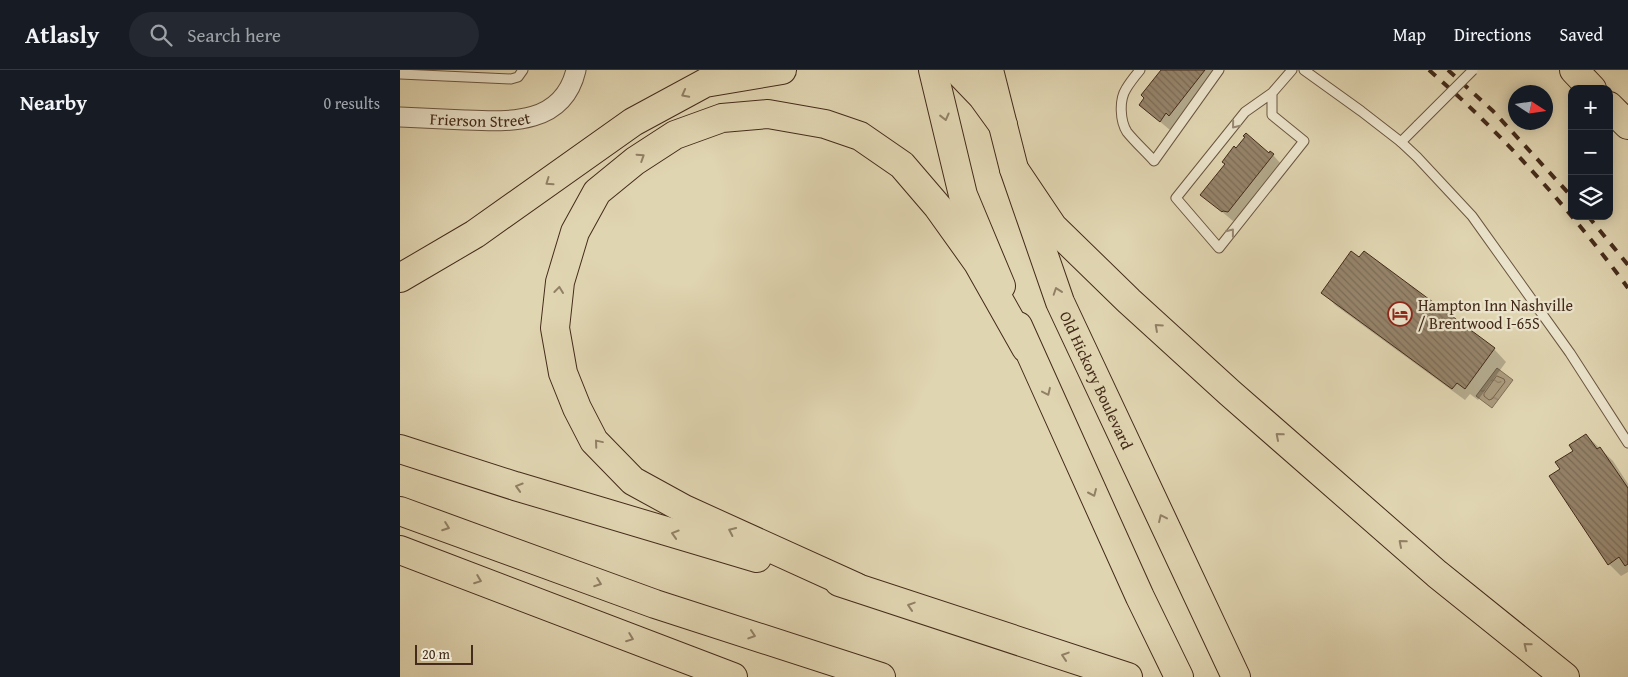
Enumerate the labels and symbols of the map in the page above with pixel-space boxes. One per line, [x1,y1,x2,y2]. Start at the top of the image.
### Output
north arrow [1508,85,1553,130]
one-way arrow [681,88,690,98]
street label: Frierson Street [429,105,533,133]
one-way arrow [939,113,950,122]
one-way arrow [1232,119,1241,128]
one-way arrow [636,154,645,164]
one-way arrow [545,176,554,185]
one-way arrow [1226,229,1234,238]
one-way arrow [553,286,564,294]
one-way arrow [1053,288,1063,296]
place label: Hampton Inn Nashville / Brentwood I-65S [1418,293,1573,335]
hotel icon: Hampton Inn Nashville / Brentwood I-65S [1387,301,1413,327]
street label: Old Hickory Boulevard [1054,307,1140,454]
one-way arrow [1155,324,1164,333]
one-way arrow [1041,387,1051,396]
one-way arrow [1276,433,1285,442]
one-way arrow [594,440,603,449]
one-way arrow [516,483,524,493]
one-way arrow [1087,487,1097,496]
one-way arrow [1157,514,1168,523]
one-way arrow [441,521,450,531]
one-way arrow [728,526,737,537]
one-way arrow [671,529,680,539]
one-way arrow [1398,539,1407,548]
one-way arrow [473,574,482,584]
one-way arrow [594,577,602,587]
one-way arrow [907,601,915,611]
one-way arrow [748,630,756,640]
one-way arrow [625,631,634,642]
scale bar [415,642,472,665]
one-way arrow [1524,644,1533,652]
one-way arrow [1061,652,1070,662]

